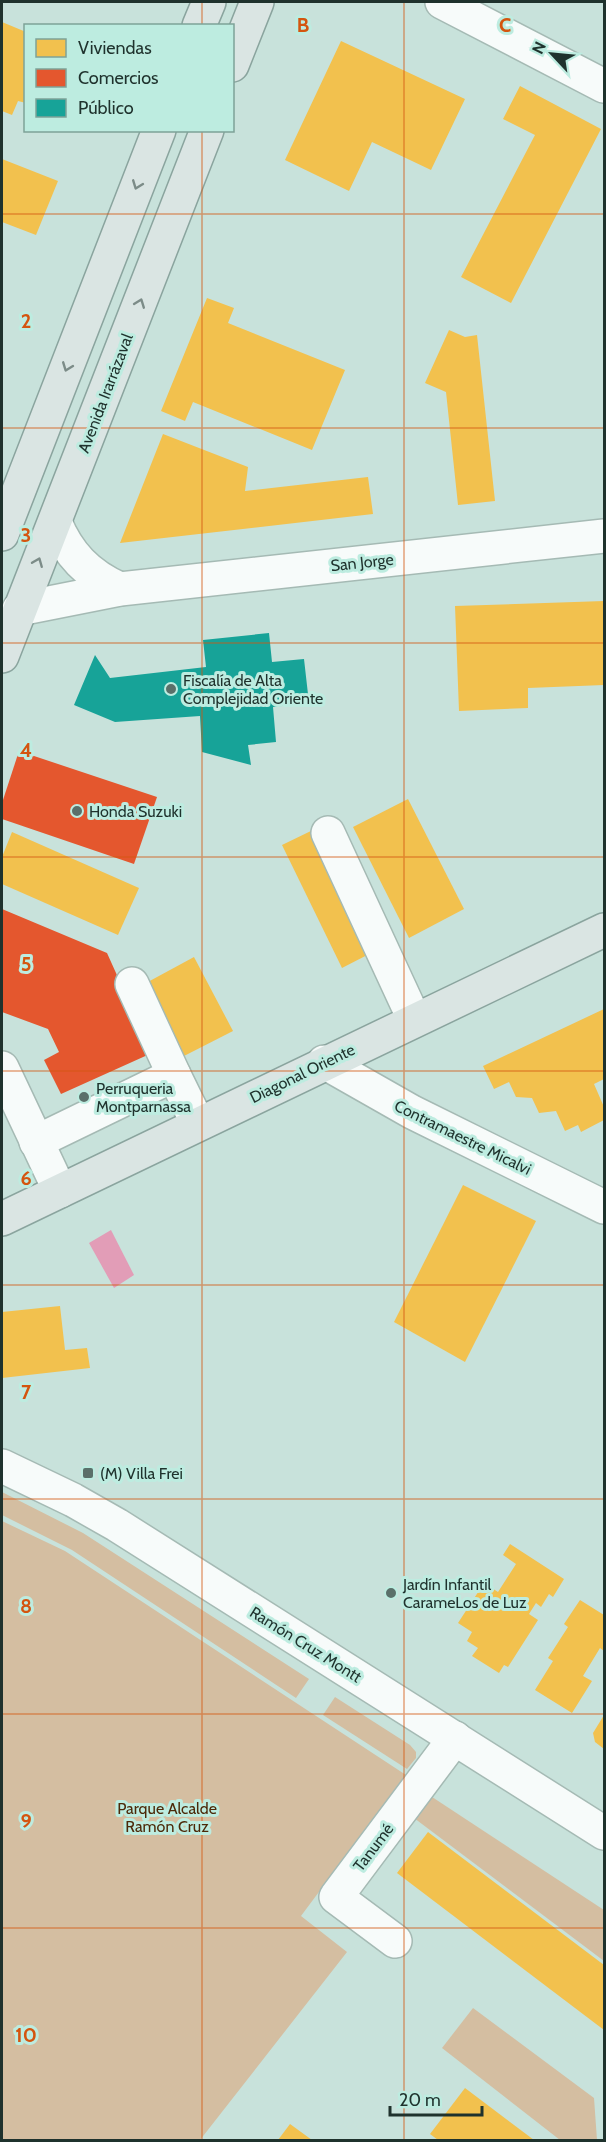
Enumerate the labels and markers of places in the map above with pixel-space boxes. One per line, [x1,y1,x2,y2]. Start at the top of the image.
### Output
place label: Fiscalía de Alta Complejidad Oriente [183,671,323,708]
marker: Fiscalía de Alta Complejidad Oriente [164,682,178,696]
place label: Honda Suzuki [89,802,182,821]
marker: Honda Suzuki [70,804,84,818]
place label: Perruqueria Montparnassa [96,1079,191,1116]
marker: Perruqueria Montparnassa [77,1090,91,1104]
place label: (M) Villa Frei [100,1464,183,1483]
marker: (M) Villa Frei [81,1466,95,1480]
place label: Jardín Infantil CarameLos de Luz [402,1575,527,1612]
marker: Jardín Infantil CarameLos de Luz [384,1586,398,1600]

